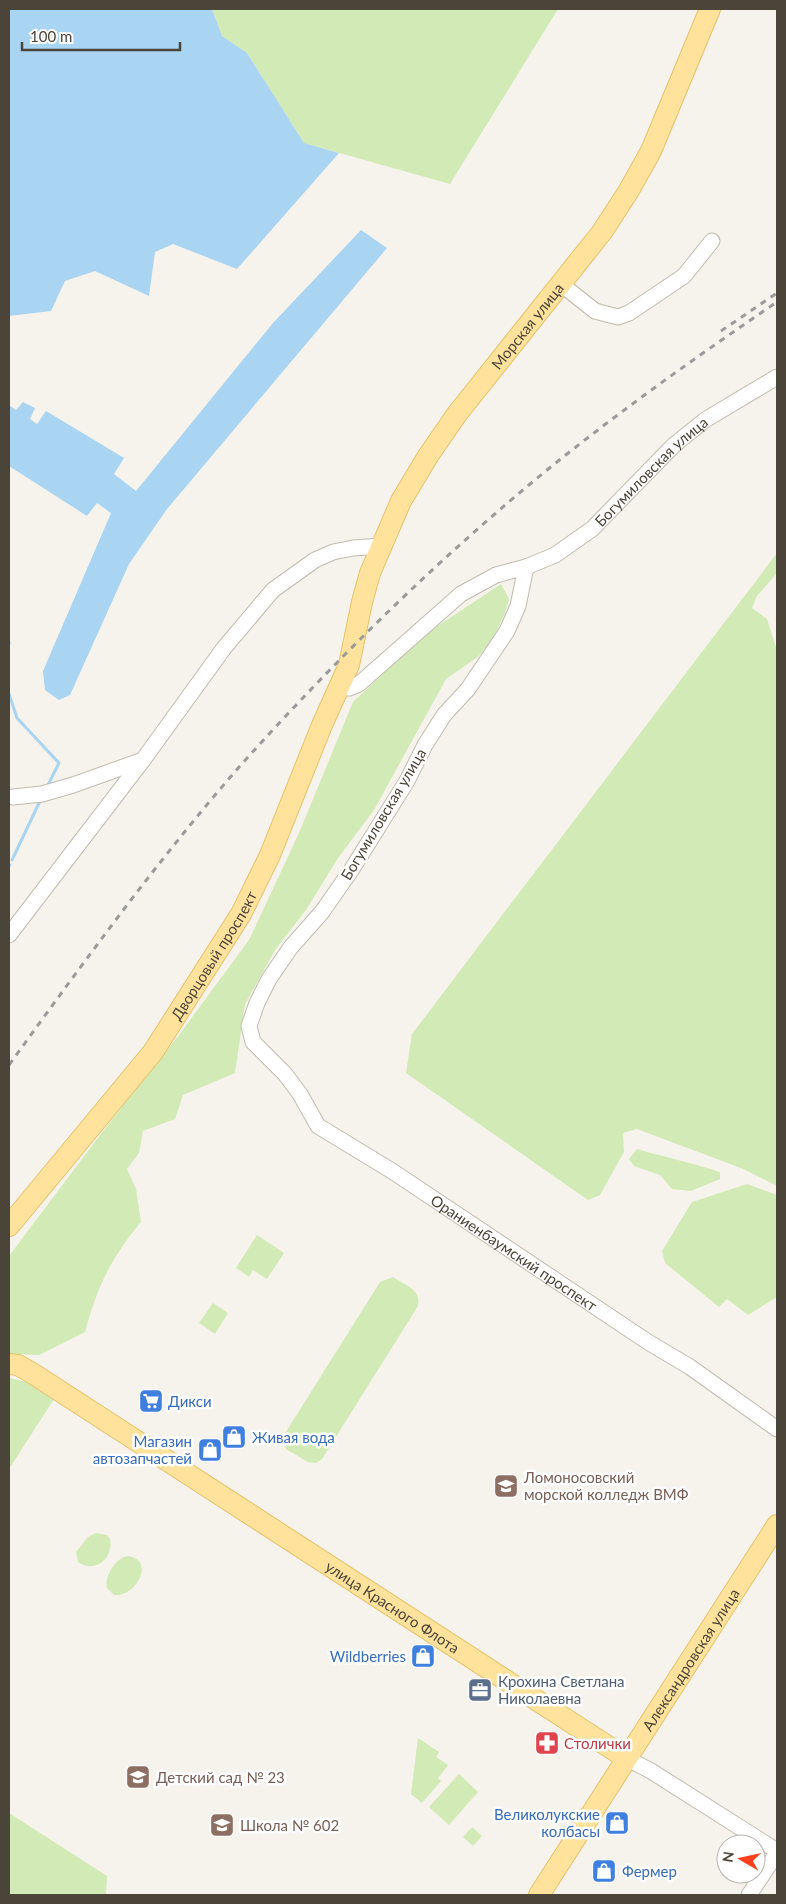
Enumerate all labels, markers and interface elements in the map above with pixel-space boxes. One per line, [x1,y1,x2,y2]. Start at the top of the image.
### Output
scale bar [22,20,180,52]
text: 100 m [30,27,72,45]
street label: Морская улица [487,279,567,373]
street label: Богумиловская улица [591,413,711,530]
street label: Богумиловская улица [337,745,429,883]
street label: Дворцовый проспект [167,887,260,1023]
street label: Ораниенбаумский проспект [428,1191,601,1315]
supermarket icon: Дикси [138,1388,164,1414]
place label: Дикси [168,1392,212,1410]
shop icon: Живая вода [221,1424,247,1450]
place label: Живая вода [252,1428,335,1446]
place label: Магазин автозапчастей [93,1432,192,1467]
shop icon: Магазин автозапчастей [197,1437,223,1463]
place label: Ломоносовский морской колледж ВМФ [523,1468,689,1503]
school or university icon: Ломоносовский морской колледж ВМФ [493,1473,519,1499]
street label: улица Красного Флота [322,1557,463,1657]
street label: Александровская улица [638,1585,743,1734]
shop icon: Wildberries [410,1643,436,1669]
place label: Wildberries [330,1647,406,1665]
place label: Крохина Светлана Николаевна [498,1672,625,1707]
office icon: Крохина Светлана Николаевна [467,1677,493,1703]
pharmacy icon: Столички [534,1730,560,1756]
place label: Столички [564,1734,631,1752]
school or university icon: Детский сад № 23 [125,1764,151,1790]
place label: Детский сад № 23 [156,1768,285,1786]
place label: Великолукские колбасы [494,1805,600,1840]
shop icon: Великолукские колбасы [604,1810,630,1836]
school or university icon: Школа № 602 [209,1812,235,1838]
place label: Школа № 602 [240,1816,339,1834]
north arrow [716,1834,766,1884]
text: N [718,1850,737,1864]
shop icon: Фермер [591,1858,617,1884]
place label: Фермер [622,1862,677,1880]

